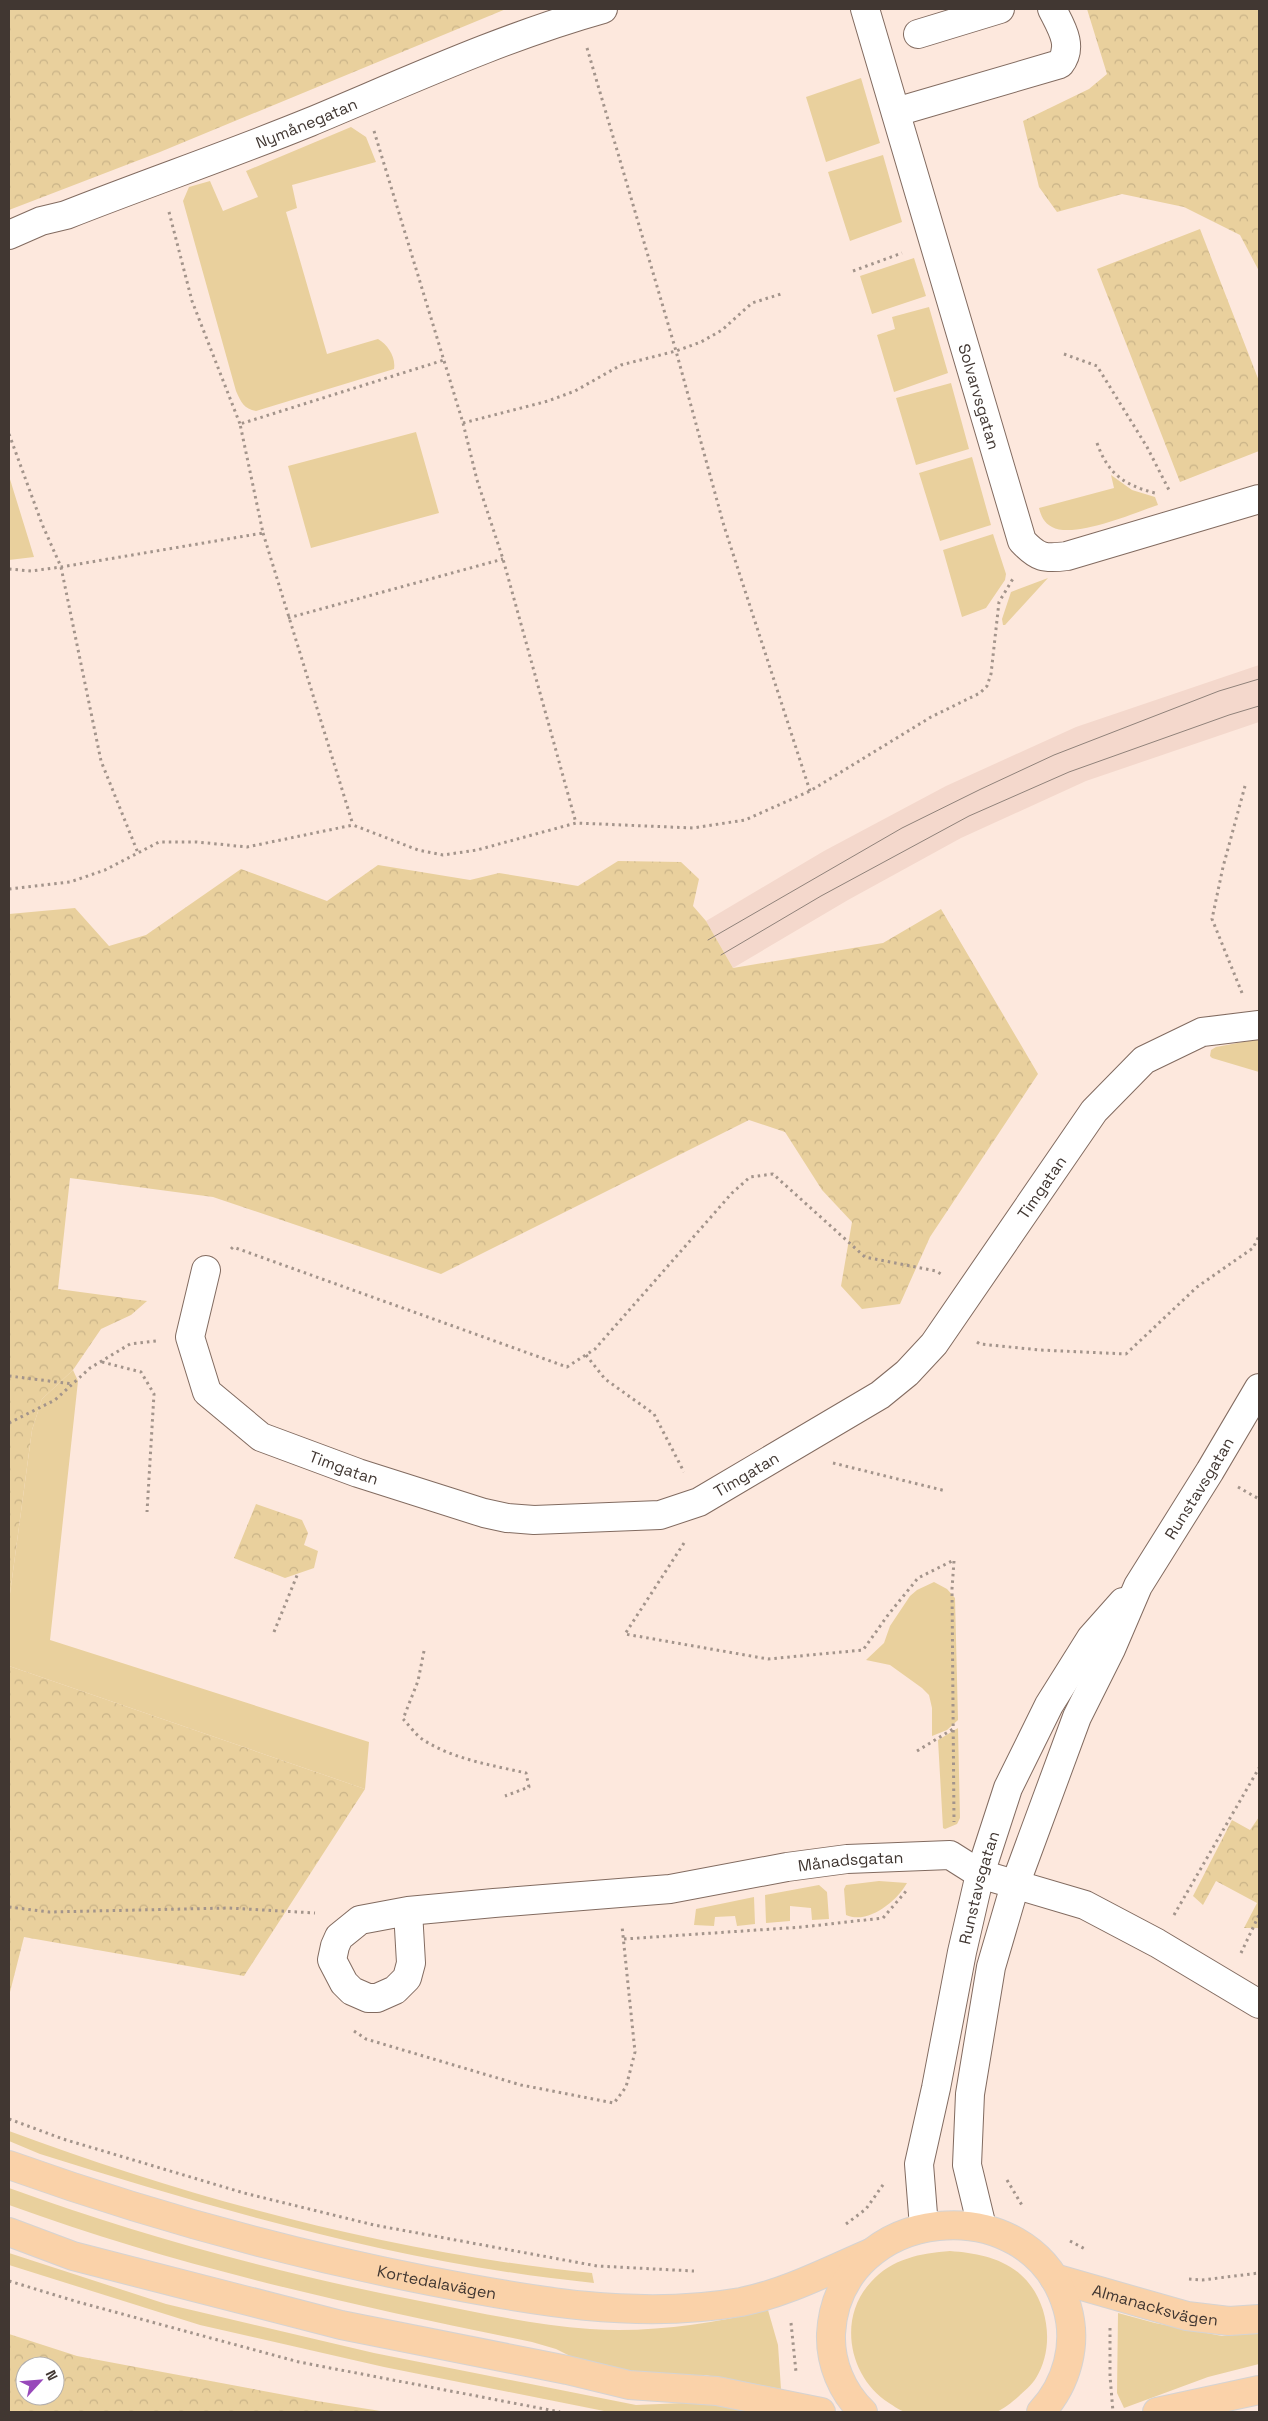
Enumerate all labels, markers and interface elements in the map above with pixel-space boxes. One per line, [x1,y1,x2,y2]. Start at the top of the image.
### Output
street label: Nymånegatan [253,93,361,153]
street label: Solvarvsgatan [953,341,1004,452]
street label: Timgatan [1013,1152,1071,1223]
street label: Runstavsgatan [1160,1433,1239,1543]
street label: Timgatan [306,1446,381,1490]
street label: Timgatan [710,1447,783,1502]
street label: Runstavsgatan [954,1829,1004,1946]
street label: Månadsgatan [797,1847,904,1876]
street label: Kortedalavägen [375,2260,498,2304]
street label: Almanacksvägen [1090,2280,1219,2331]
north arrow [15,2356,65,2406]
text: N [42,2367,62,2383]

